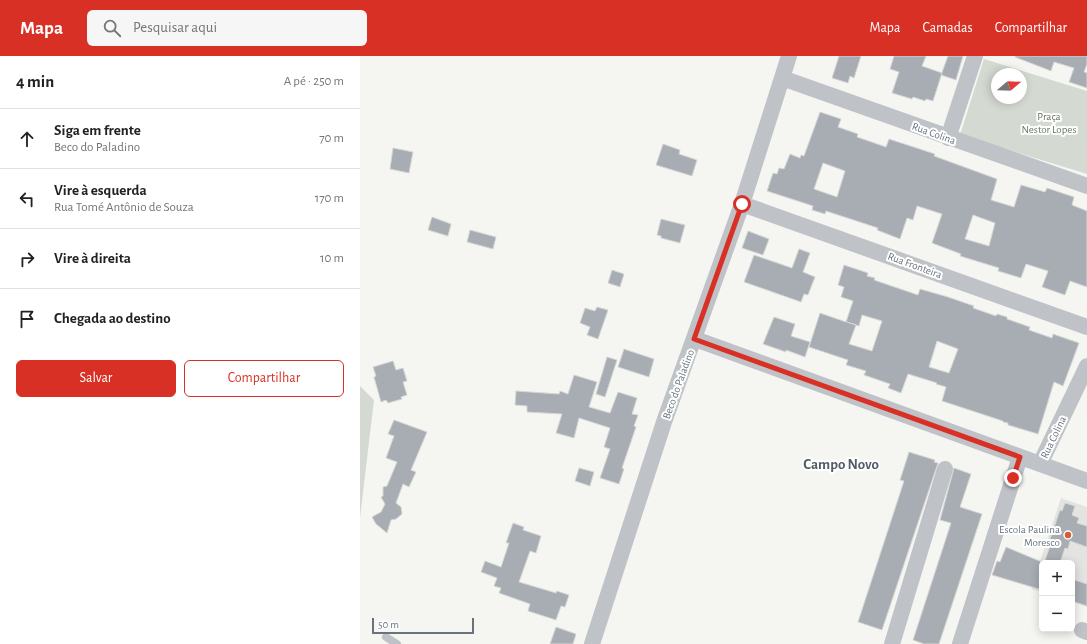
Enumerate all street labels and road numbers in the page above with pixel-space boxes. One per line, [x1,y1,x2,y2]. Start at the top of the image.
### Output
street label: Rua Colina [911,121,957,146]
street label: Rua Fronteira [886,251,943,280]
street label: Beco do Paladino [661,348,696,420]
street label: Rua Colina [1039,414,1068,460]

